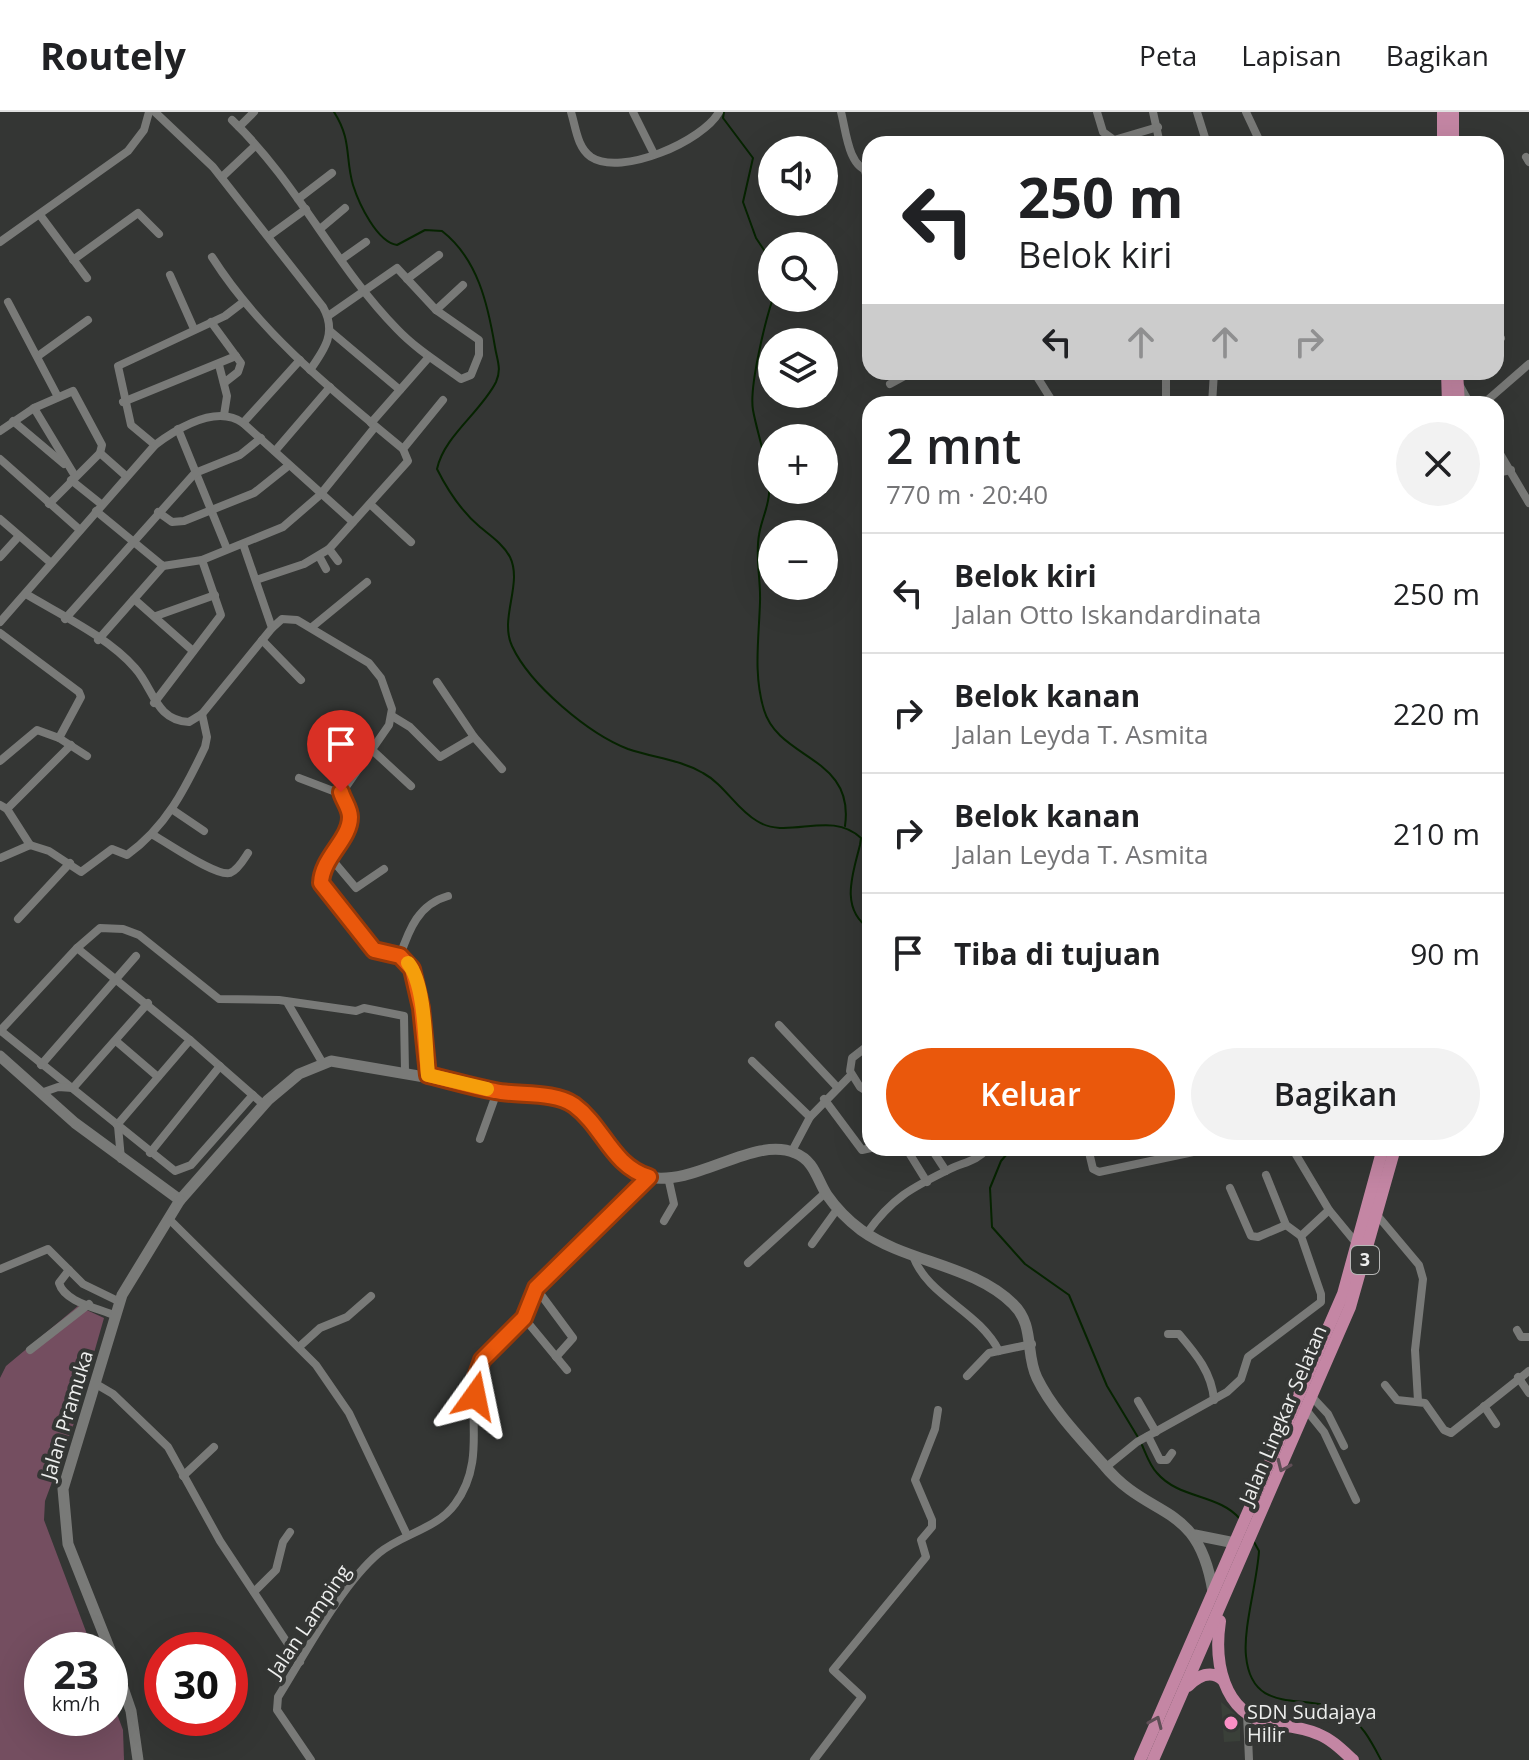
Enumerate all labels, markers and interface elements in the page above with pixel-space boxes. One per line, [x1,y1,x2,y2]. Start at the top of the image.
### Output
text: Routely [40,29,186,81]
text: Peta [1139,36,1197,74]
text: Lapisan [1241,36,1342,74]
text: Bagikan [1386,36,1489,74]
map controls [758,136,838,600]
button: sound [758,136,838,216]
text: 250 m [1018,158,1184,234]
icon: left [886,168,990,272]
text: Belok kiri [1018,230,1172,279]
button: search [758,232,838,312]
icon: left [1035,320,1079,364]
icon: ahead [1119,320,1163,364]
icon: ahead [1203,320,1247,364]
icon: right [1287,320,1331,364]
button: layers [758,328,838,408]
text: 2 mnt [886,413,1021,478]
button: close [1396,422,1480,506]
button: + [758,424,838,504]
text: 770 m · 20:40 [886,476,1048,512]
button: − [758,520,838,600]
text: Belok kiri [954,555,1097,596]
icon: left [886,571,930,615]
text: 250 m [1393,573,1480,614]
text: Jalan Otto Iskandardinata [954,596,1262,632]
text: Belok kanan [954,675,1140,716]
icon: right [886,691,930,735]
text: 220 m [1393,693,1480,734]
pin [307,710,375,792]
text: Jalan Leyda T. Asmita [954,716,1209,752]
icon: arrive [319,722,363,766]
text: Belok kanan [954,795,1140,836]
icon: right [886,811,930,855]
text: 210 m [1393,813,1480,854]
text: Jalan Leyda T. Asmita [954,836,1209,872]
icon: arrive [886,931,930,975]
text: Tiba di tujuan [954,933,1161,974]
text: 90 m [1410,933,1480,974]
button: Keluar [886,1048,1175,1140]
button: Bagikan [1191,1048,1480,1140]
road number: 3 [1351,1246,1379,1274]
street label: Jalan Lingkar Selatan [1232,1321,1333,1511]
street label: Jalan Pramuka [33,1347,99,1485]
position arrow [433,1354,517,1438]
one-way arrow [1277,1458,1293,1472]
street label: Jalan Lamping [260,1559,356,1684]
speed limit sign: 30 [144,1632,248,1736]
text: 23 [53,1646,99,1701]
text: km/h [52,1690,100,1717]
place label: SDN Sudajaya Hilir [1247,1698,1377,1748]
marker: SDN Sudajaya Hilir [1222,1714,1240,1732]
one-way arrow [1147,1716,1163,1730]

